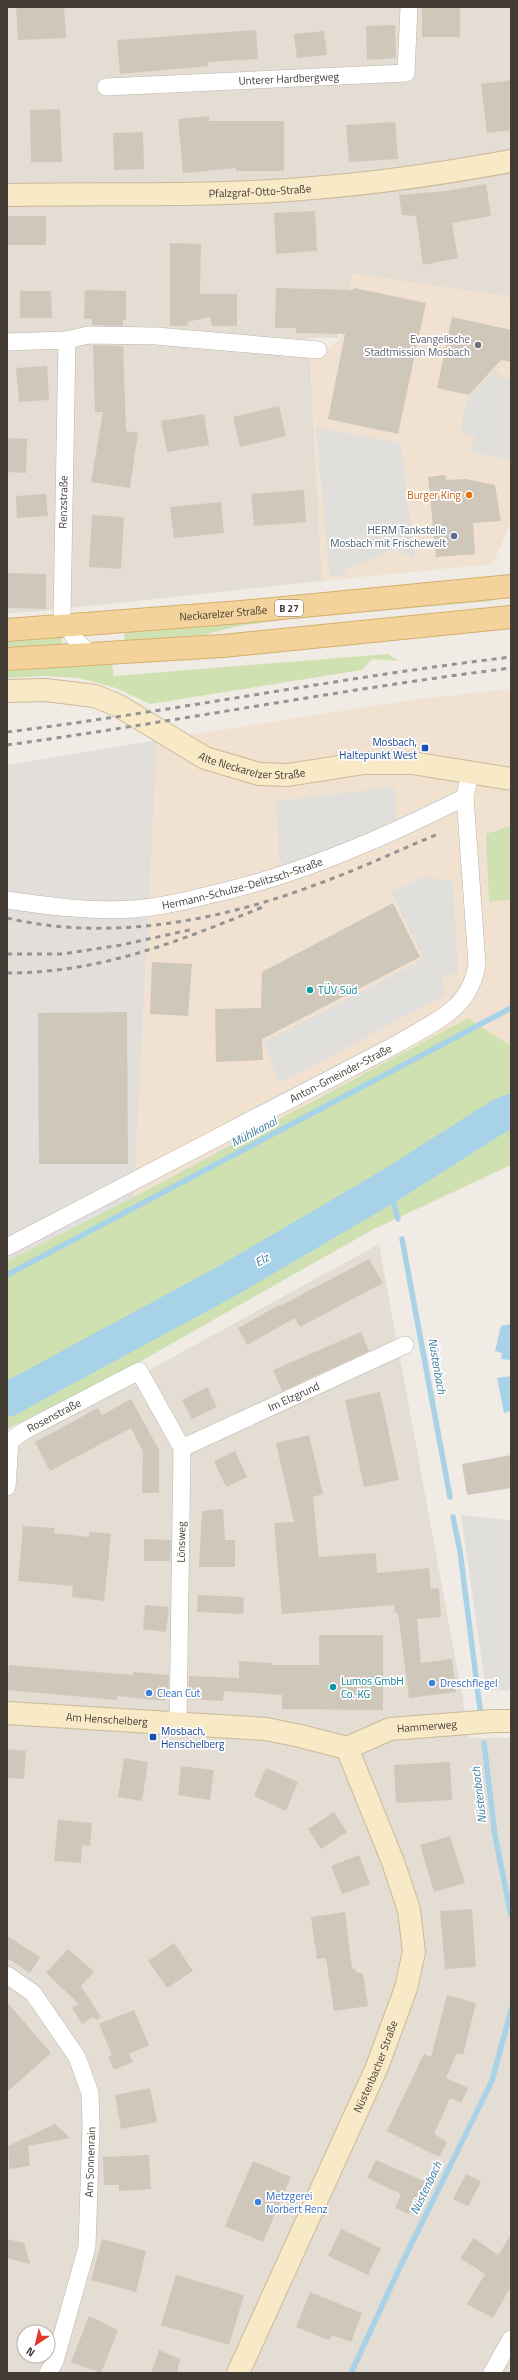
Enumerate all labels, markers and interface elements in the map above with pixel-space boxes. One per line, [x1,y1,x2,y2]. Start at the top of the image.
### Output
street label: Unterer Hardbergweg [238,68,340,89]
street label: Pfalzgraf-Otto-Straße [209,180,312,201]
place label: Evangelische Stadtmission Mosbach [365,331,470,360]
marker: Evangelische Stadtmission Mosbach [473,340,483,350]
street label: Renzstraße [55,475,71,529]
place label: Burger King [407,487,461,503]
marker: Burger King [464,490,474,500]
place label: HERM Tankstelle Mosbach mit Frischewelt [330,522,446,551]
marker: HERM Tankstelle Mosbach mit Frischewelt [449,531,459,541]
road number: B 27 [275,600,303,616]
street label: Neckarelzer Straße [179,601,268,625]
place label: Mosbach, Haltepunkt West [339,734,417,763]
marker: Mosbach, Haltepunkt West [420,743,430,753]
street label: Alte Neckarelzer Straße [195,748,307,783]
street label: Hermann-Schulze-Delitzsch-Straße [161,853,325,913]
place label: TÜV Süd [318,982,357,998]
marker: TÜV Süd [305,985,315,995]
street label: Anton-Gmeinder-Straße [287,1040,395,1107]
water label: Mühlkanal [227,1111,281,1152]
water label: Elz [251,1247,273,1271]
water label: Nüstenbach [423,1336,452,1397]
street label: Im Elzgrund [265,1378,322,1415]
street label: Rosenstraße [24,1394,84,1436]
street label: Lönsweg [173,1521,189,1563]
place label: Lumos GmbH Co. KG [341,1673,404,1702]
place label: Dreschflegel [440,1675,498,1691]
marker: Dreschflegel [427,1678,437,1688]
marker: Lumos GmbH Co. KG [328,1682,338,1692]
place label: Clean Cut [157,1685,201,1701]
marker: Clean Cut [144,1688,154,1698]
street label: Am Henschelberg [66,1709,148,1730]
street label: Hammerweg [396,1716,458,1736]
place label: Mosbach, Henschelberg [161,1723,225,1752]
marker: Mosbach, Henschelberg [148,1732,158,1742]
water label: Nüstenbach [465,1765,491,1824]
street label: Nüstenbacher Straße [349,2018,402,2115]
street label: Am Sonnenrain [81,2126,99,2198]
water label: Nüstenbach [405,2157,447,2218]
place label: Metzgerei Norbert Renz [266,2188,328,2217]
marker: Metzgerei Norbert Renz [253,2197,263,2207]
north arrow [16,2324,56,2364]
text: N [23,2343,38,2361]

